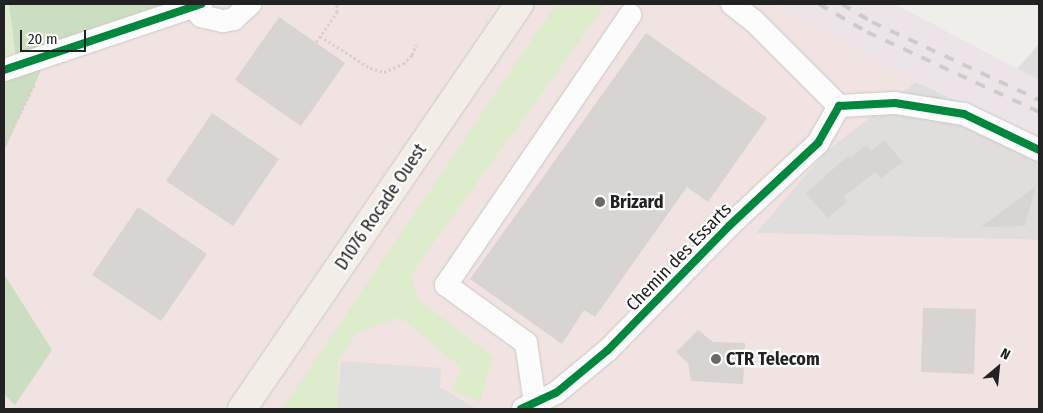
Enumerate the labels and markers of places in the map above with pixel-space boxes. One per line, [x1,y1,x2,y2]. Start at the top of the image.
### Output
place label: Brizard [610,191,663,213]
marker: Brizard [594,196,606,208]
place label: CTR Telecom [726,348,820,370]
marker: CTR Telecom [710,353,722,365]

